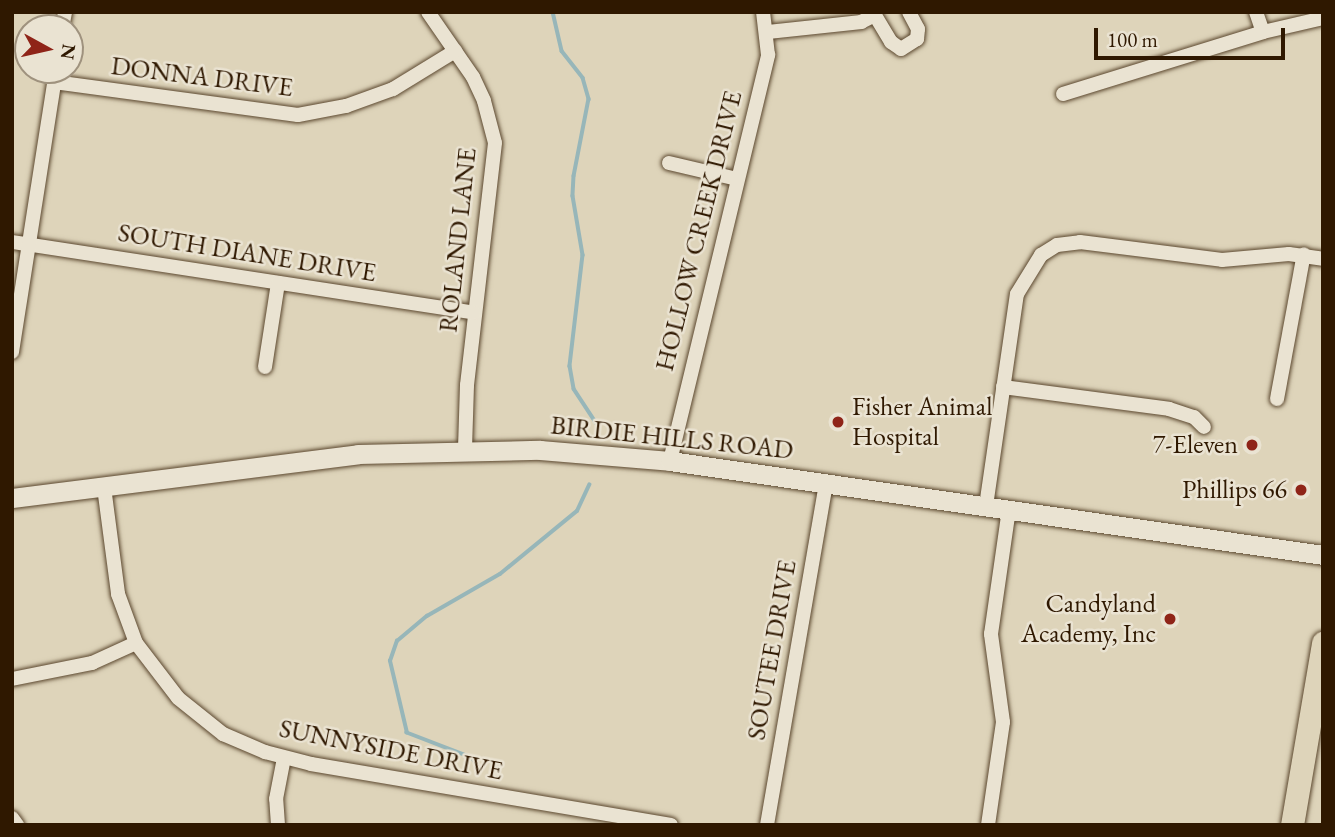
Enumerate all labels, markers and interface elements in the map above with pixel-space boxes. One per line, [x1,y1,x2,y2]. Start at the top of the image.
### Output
north arrow [14,14,84,84]
scale bar [1097,14,1288,58]
text: 100 m [1107,26,1158,53]
text: N [55,42,82,61]
street label: DONNA DRIVE [109,50,295,104]
street label: HOLLOW CREEK DRIVE [649,88,749,374]
street label: ROLAND LANE [433,146,483,334]
street label: SOUTH DIANE DRIVE [116,217,378,289]
place label: Fisher Animal Hospital [852,391,992,452]
street label: BIRDIE HILLS ROAD [549,410,795,466]
marker: Fisher Animal Hospital [830,414,846,430]
place label: 7-Eleven [1153,429,1238,461]
marker: 7-Eleven [1244,437,1260,453]
place label: Phillips 66 [1182,474,1287,506]
marker: Phillips 66 [1293,482,1309,498]
street label: SOUTEE DRIVE [741,558,803,742]
place label: Candyland Academy, Inc [1021,588,1156,650]
marker: Candyland Academy, Inc [1162,611,1178,627]
street label: SUNNYSIDE DRIVE [277,713,505,787]

